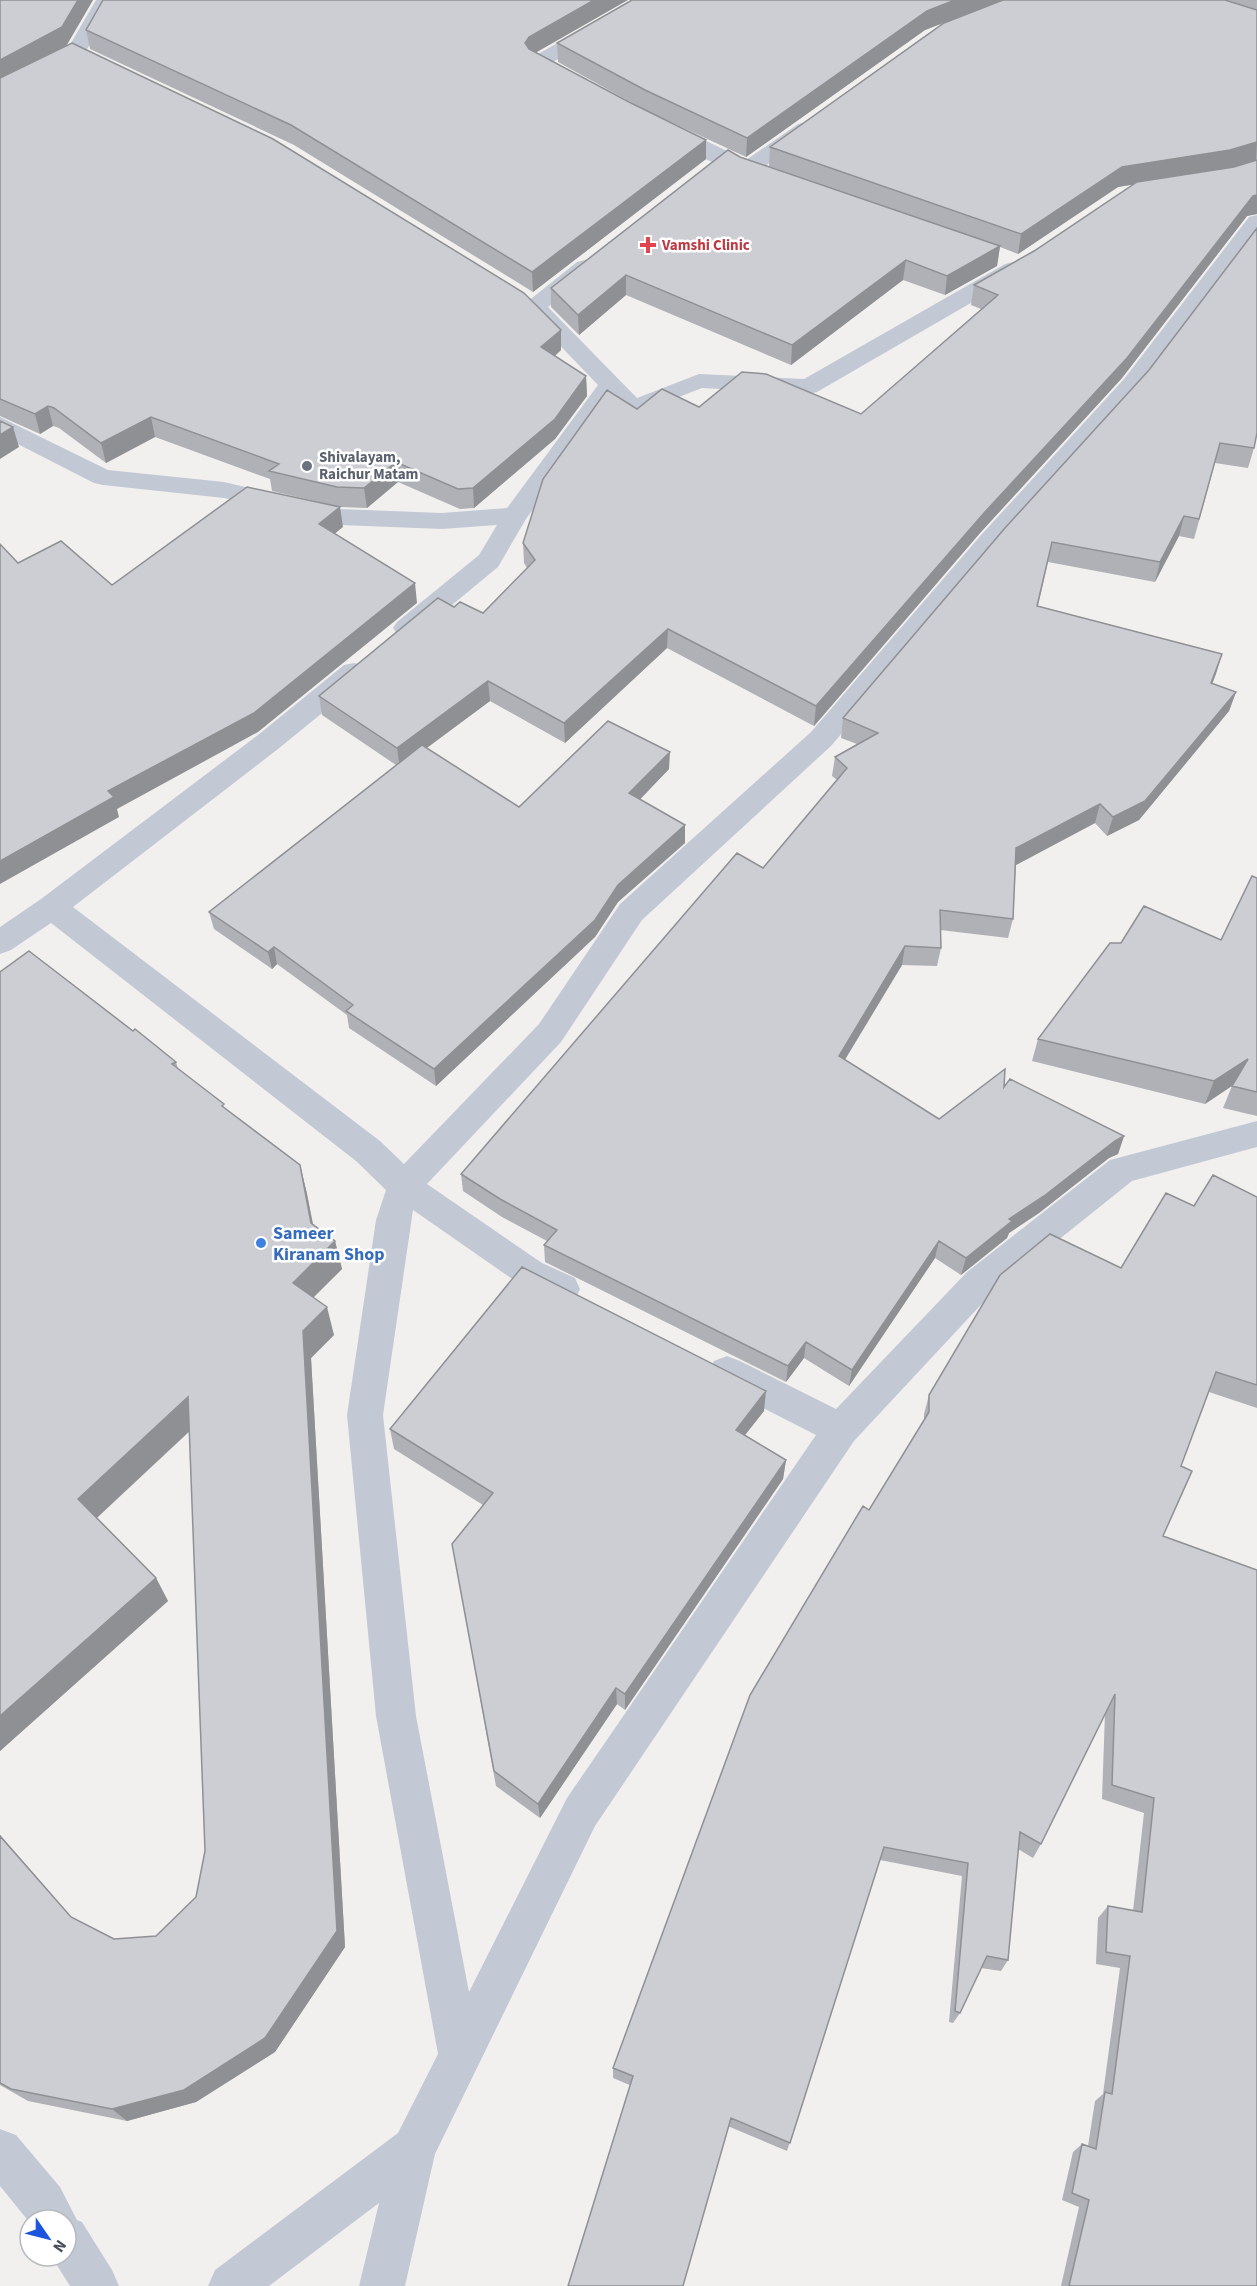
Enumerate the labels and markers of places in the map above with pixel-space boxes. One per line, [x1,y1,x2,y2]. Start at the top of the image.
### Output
place label: Vamshi Clinic [661,235,750,256]
marker: Vamshi Clinic [639,236,657,254]
place label: Shivalayam, Raichur Matam [319,447,418,485]
marker: Shivalayam, Raichur Matam [300,459,314,473]
place label: Sameer Kiranam Shop [273,1221,385,1267]
marker: Sameer Kiranam Shop [254,1236,268,1250]

